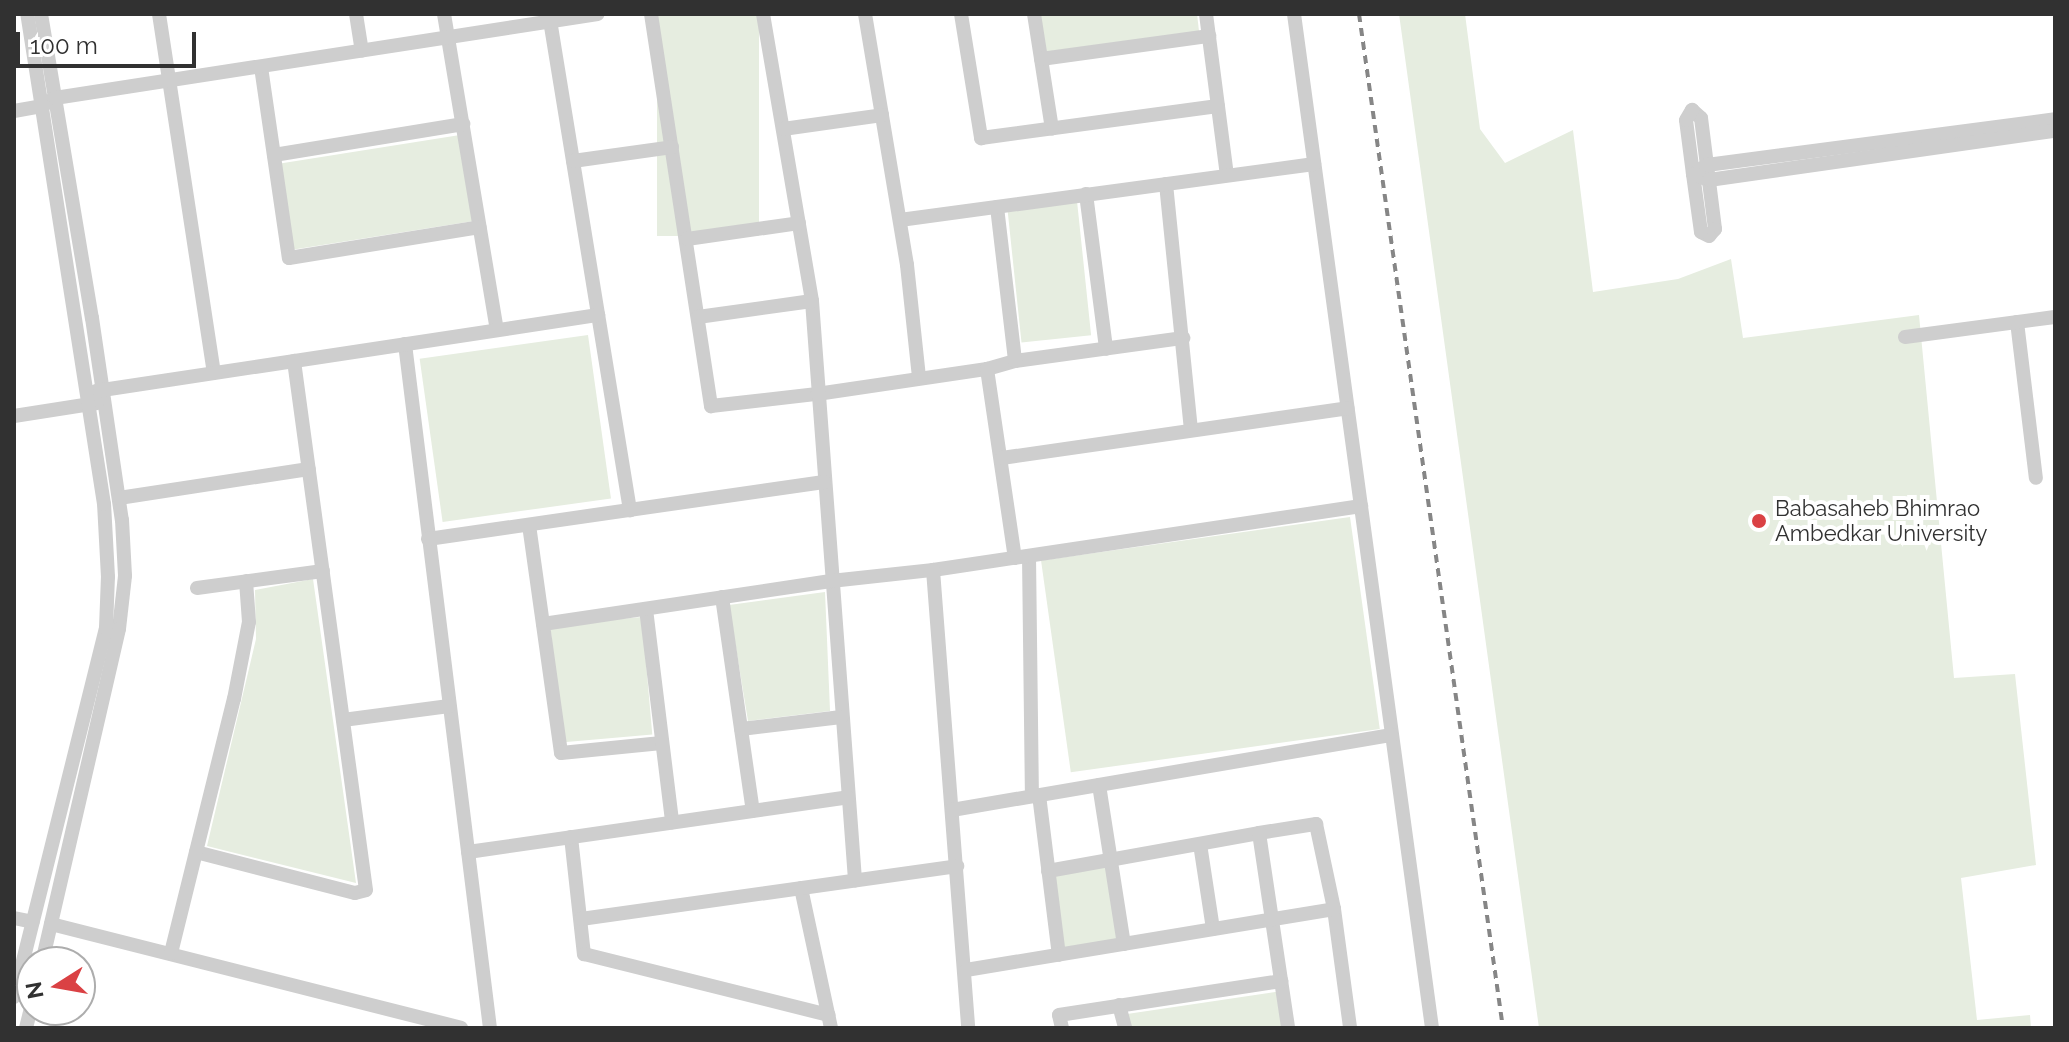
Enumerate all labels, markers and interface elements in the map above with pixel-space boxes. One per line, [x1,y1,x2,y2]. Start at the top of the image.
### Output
scale bar [20,16,200,66]
text: 100 m [30,31,98,60]
place label: Babasaheb Bhimrao Ambedkar University [1775,495,1988,546]
marker: Babasaheb Bhimrao Ambedkar University [1750,512,1768,530]
north arrow [16,946,96,1026]
text: N [20,979,49,1001]

